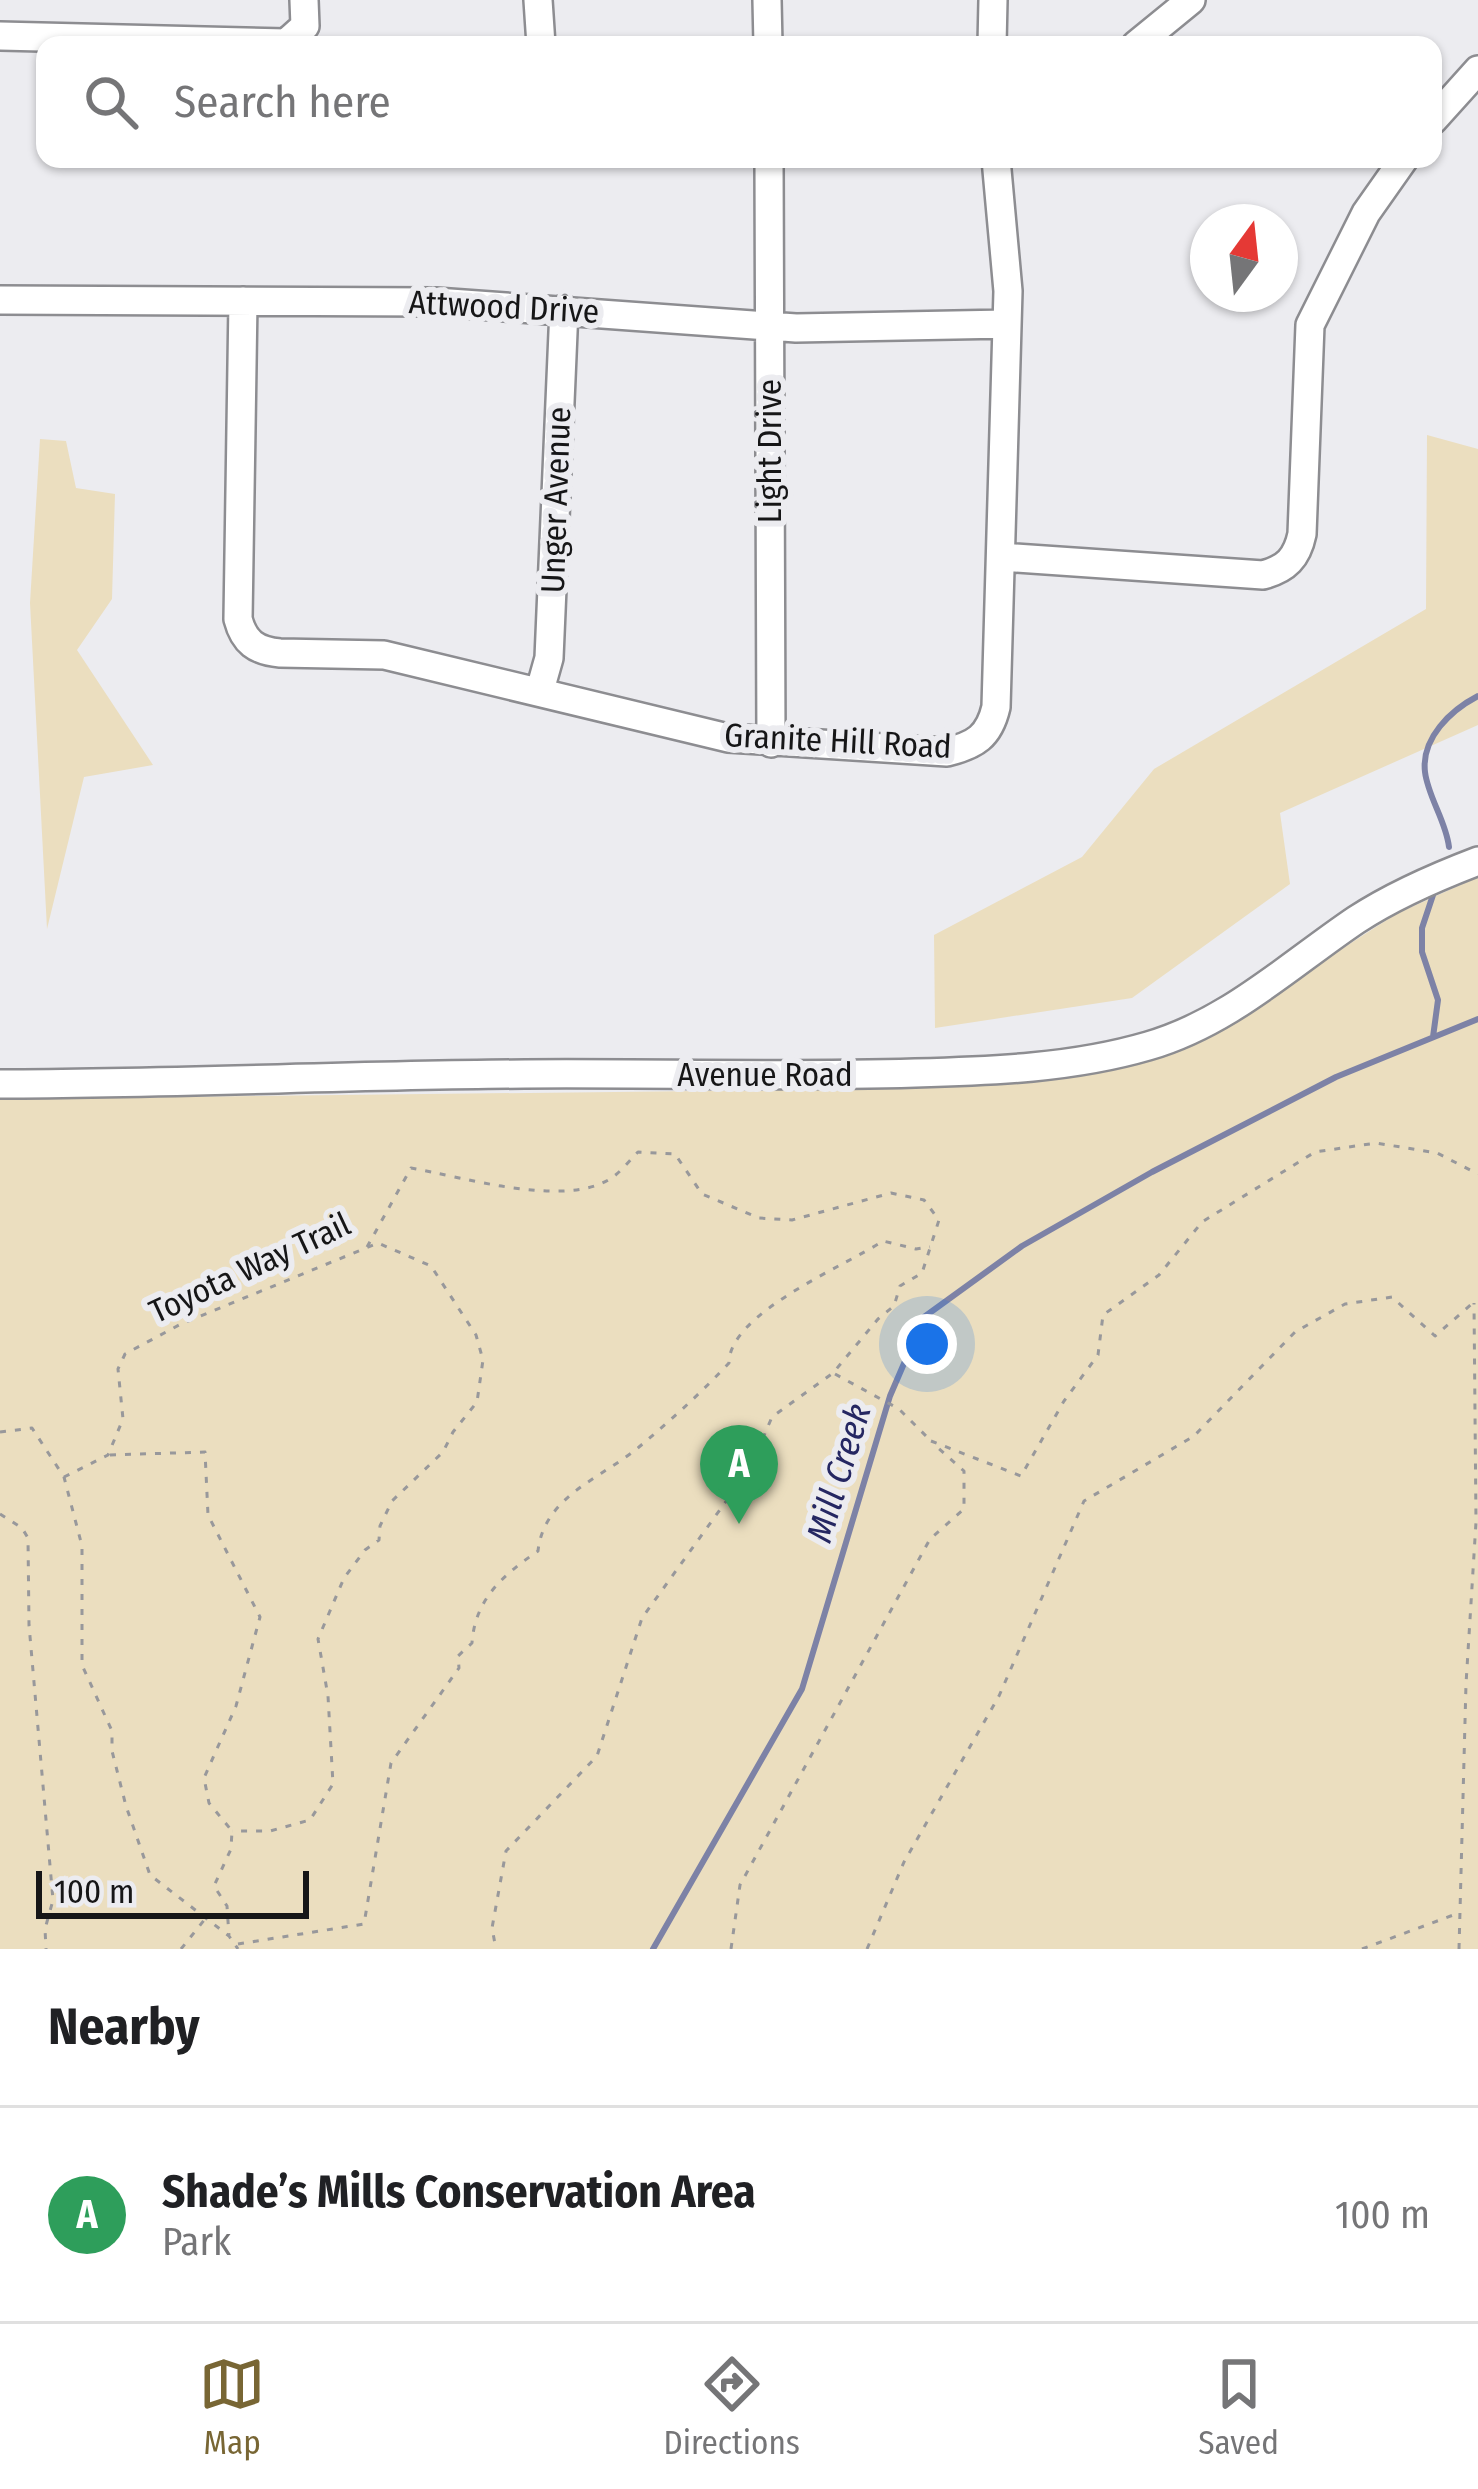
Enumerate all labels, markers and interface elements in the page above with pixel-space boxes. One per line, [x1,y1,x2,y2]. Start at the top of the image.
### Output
search box [36,36,1442,168]
icon: search [78,69,144,135]
text: Search here [174,75,391,129]
north arrow [1190,204,1298,312]
street label: Attwood Drive [408,282,600,332]
street label: Light Drive [750,379,790,523]
street label: Unger Avenue [533,406,579,594]
street label: Granite Hill Road [723,715,953,767]
street label: Avenue Road [677,1055,853,1095]
street label: Toyota Way Trail [143,1204,357,1332]
your location [897,1314,957,1374]
water label: Mill Creek [797,1398,881,1548]
pin: A [700,1425,778,1524]
scale bar [36,1865,309,1918]
text: 100 m [54,1872,134,1912]
text: Nearby [48,1996,200,2058]
text: Shade’s Mills Conservation Area [162,2165,756,2219]
text: A [76,2192,98,2238]
text: 100 m [1335,2192,1430,2238]
text: Park [162,2219,231,2265]
tab: Map [199,2351,265,2463]
tab: Directions [663,2351,800,2463]
tab: Saved [1198,2351,1279,2463]

